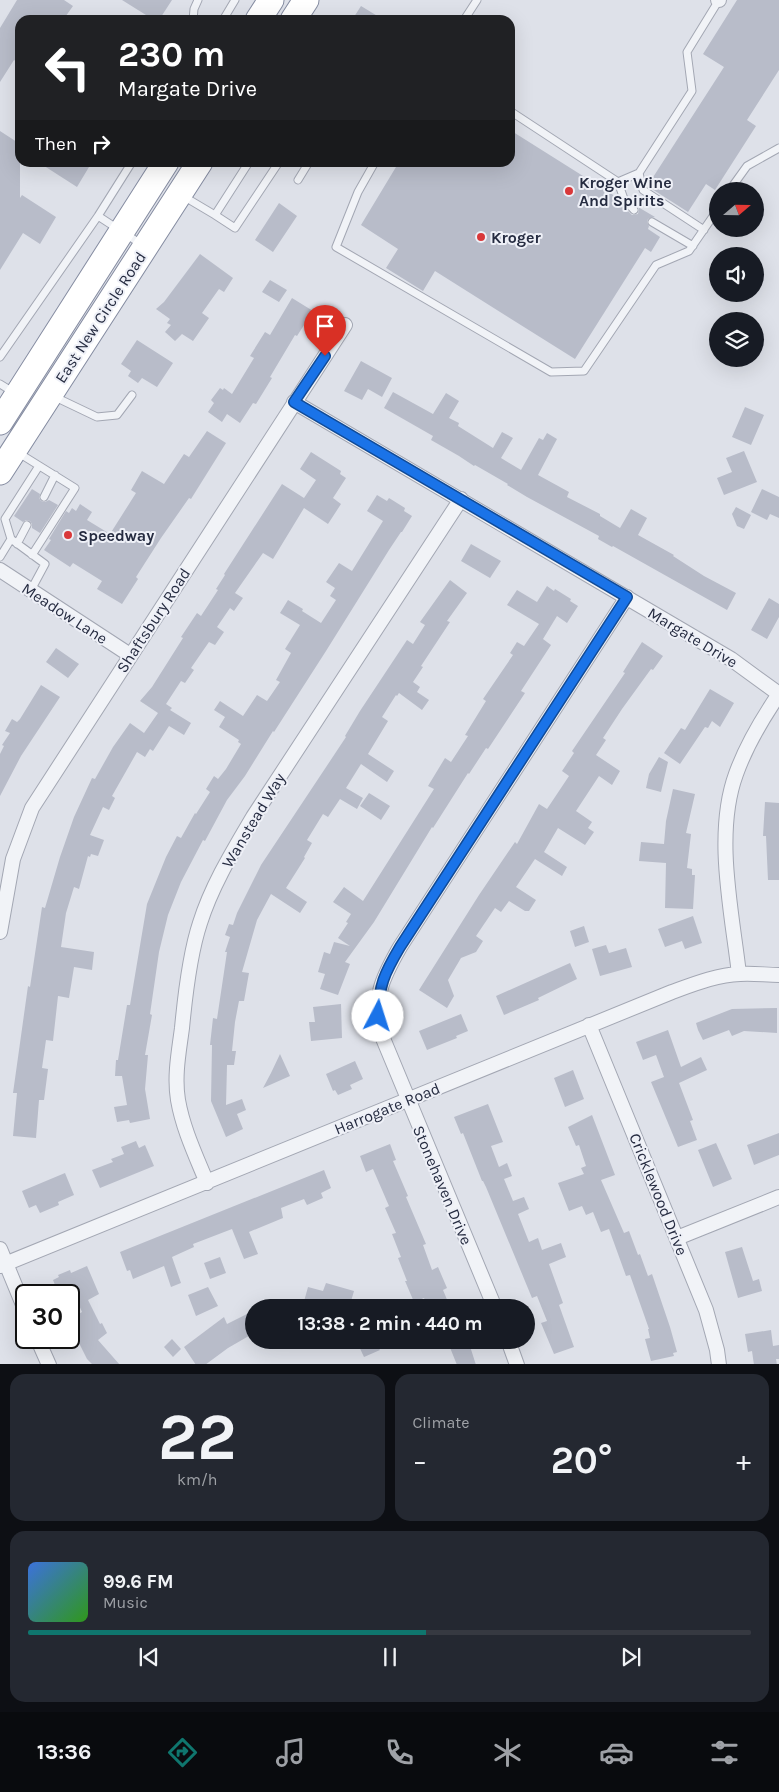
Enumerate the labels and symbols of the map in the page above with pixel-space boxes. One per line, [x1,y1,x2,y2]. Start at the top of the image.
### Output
place label: Kroger Wine And Spirits [579,173,672,210]
north arrow [709,182,764,238]
marker: Kroger Wine And Spirits [563,185,575,197]
place label: Kroger [491,228,542,247]
marker: Kroger [475,231,487,243]
street label: East New Circle Road [51,248,150,386]
pin [304,305,346,356]
place label: Speedway [78,526,154,545]
marker: Speedway [62,529,74,541]
street label: Shaftsbury Road [112,564,194,676]
street label: Meadow Lane [18,579,111,648]
street label: Margate Drive [645,603,741,672]
street label: Wanstead Way [218,769,289,871]
position arrow [351,989,403,1041]
street label: Harrogate Road [331,1079,443,1138]
street label: Stonehaven Drive [409,1123,476,1248]
street label: Cricklewood Drive [625,1130,692,1258]
speed limit sign: 30 [15,1284,80,1349]

